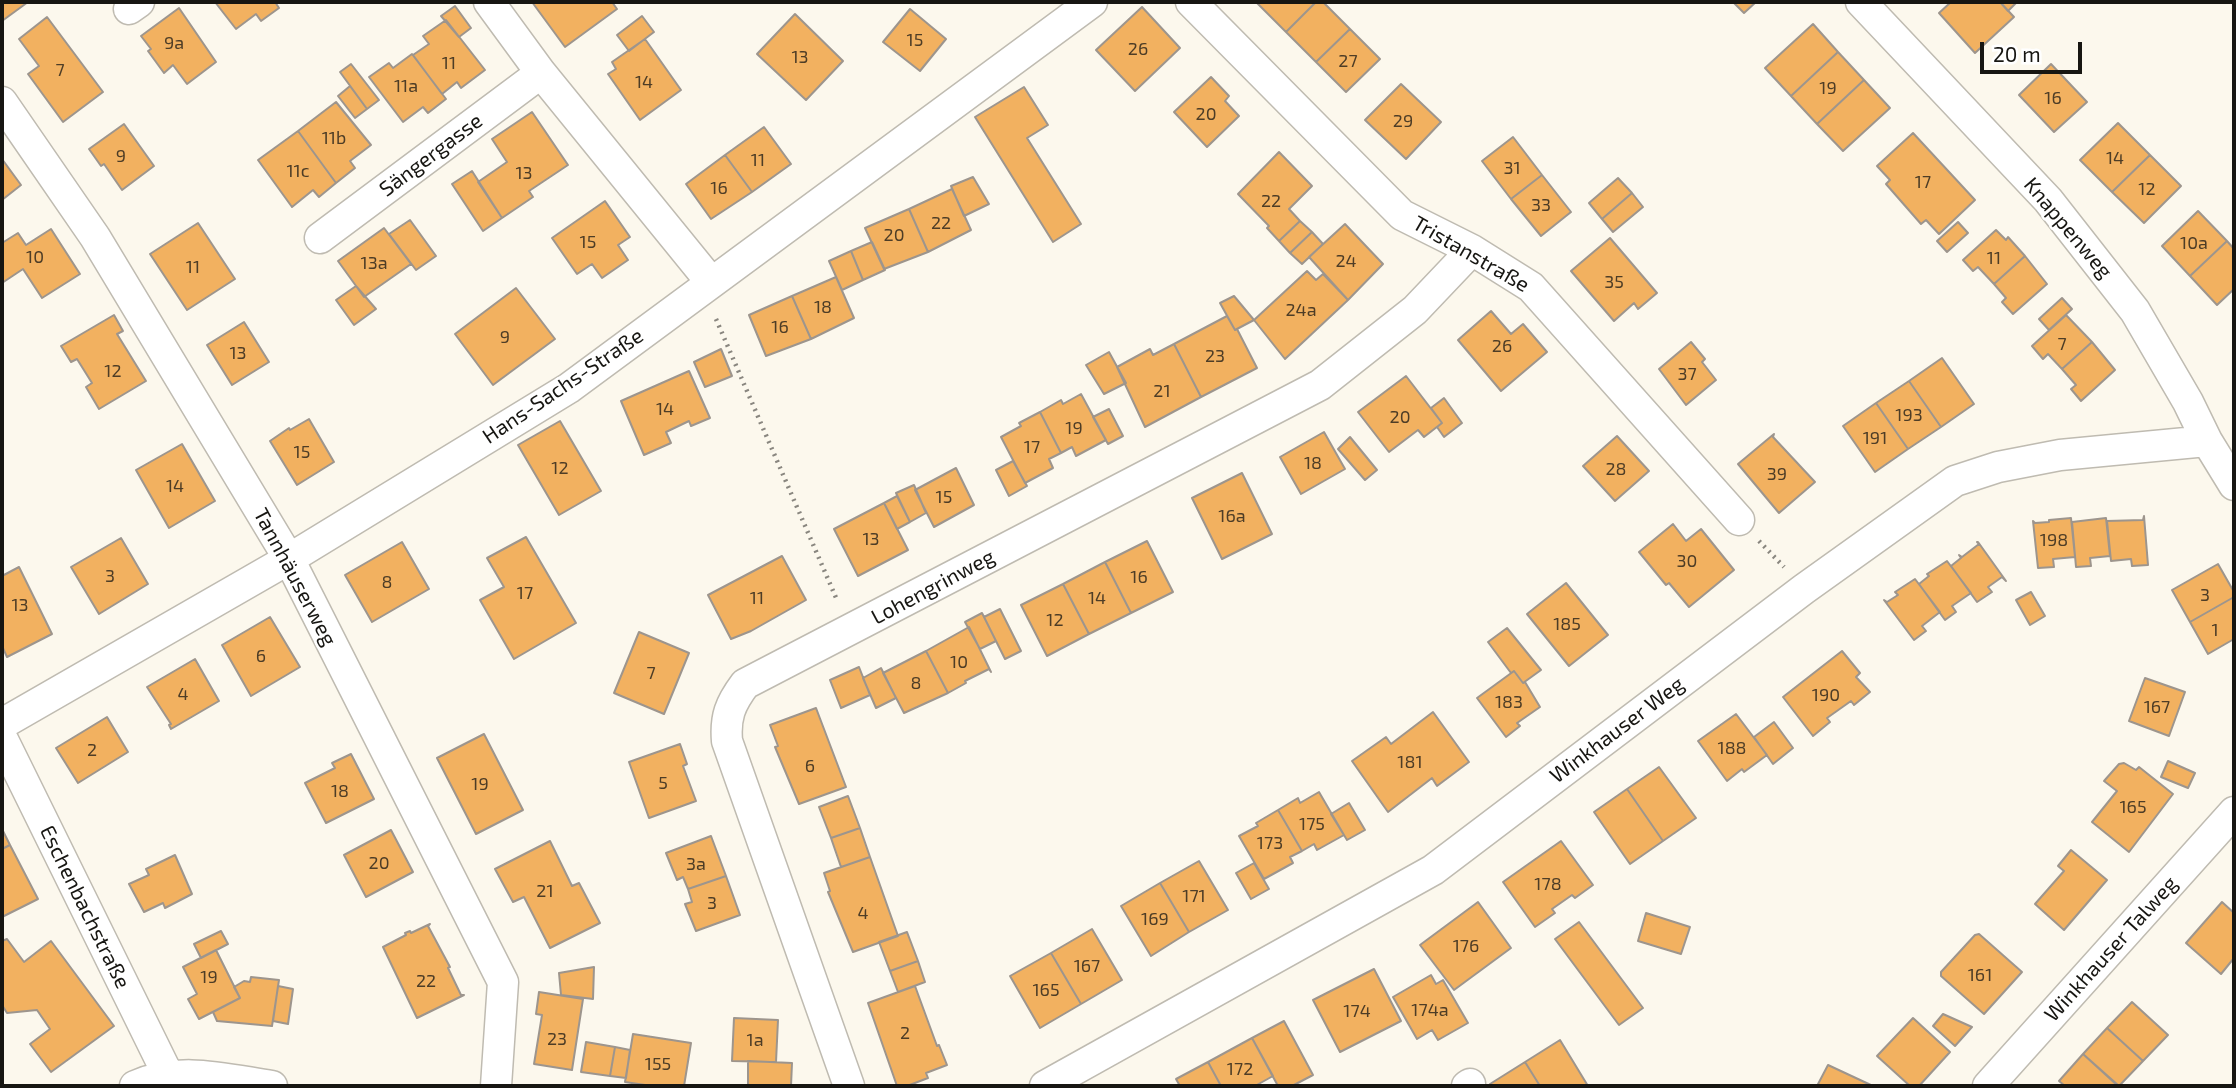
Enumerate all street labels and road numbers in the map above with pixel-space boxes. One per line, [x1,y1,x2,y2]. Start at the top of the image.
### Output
street label: Sängergasse [374,108,488,202]
street label: Knappenweg [2018,172,2118,284]
street label: Tristanstraße [1408,211,1534,297]
street label: Hans-Sachs-Straße [478,323,648,449]
street label: Tannhäuserweg [248,504,342,650]
street label: Lohengrinweg [867,544,999,630]
street label: Winkhauser Weg [1545,671,1689,789]
street label: Eschenbachstraße [35,821,135,993]
street label: Winkhauser Talweg [2039,871,2183,1027]

